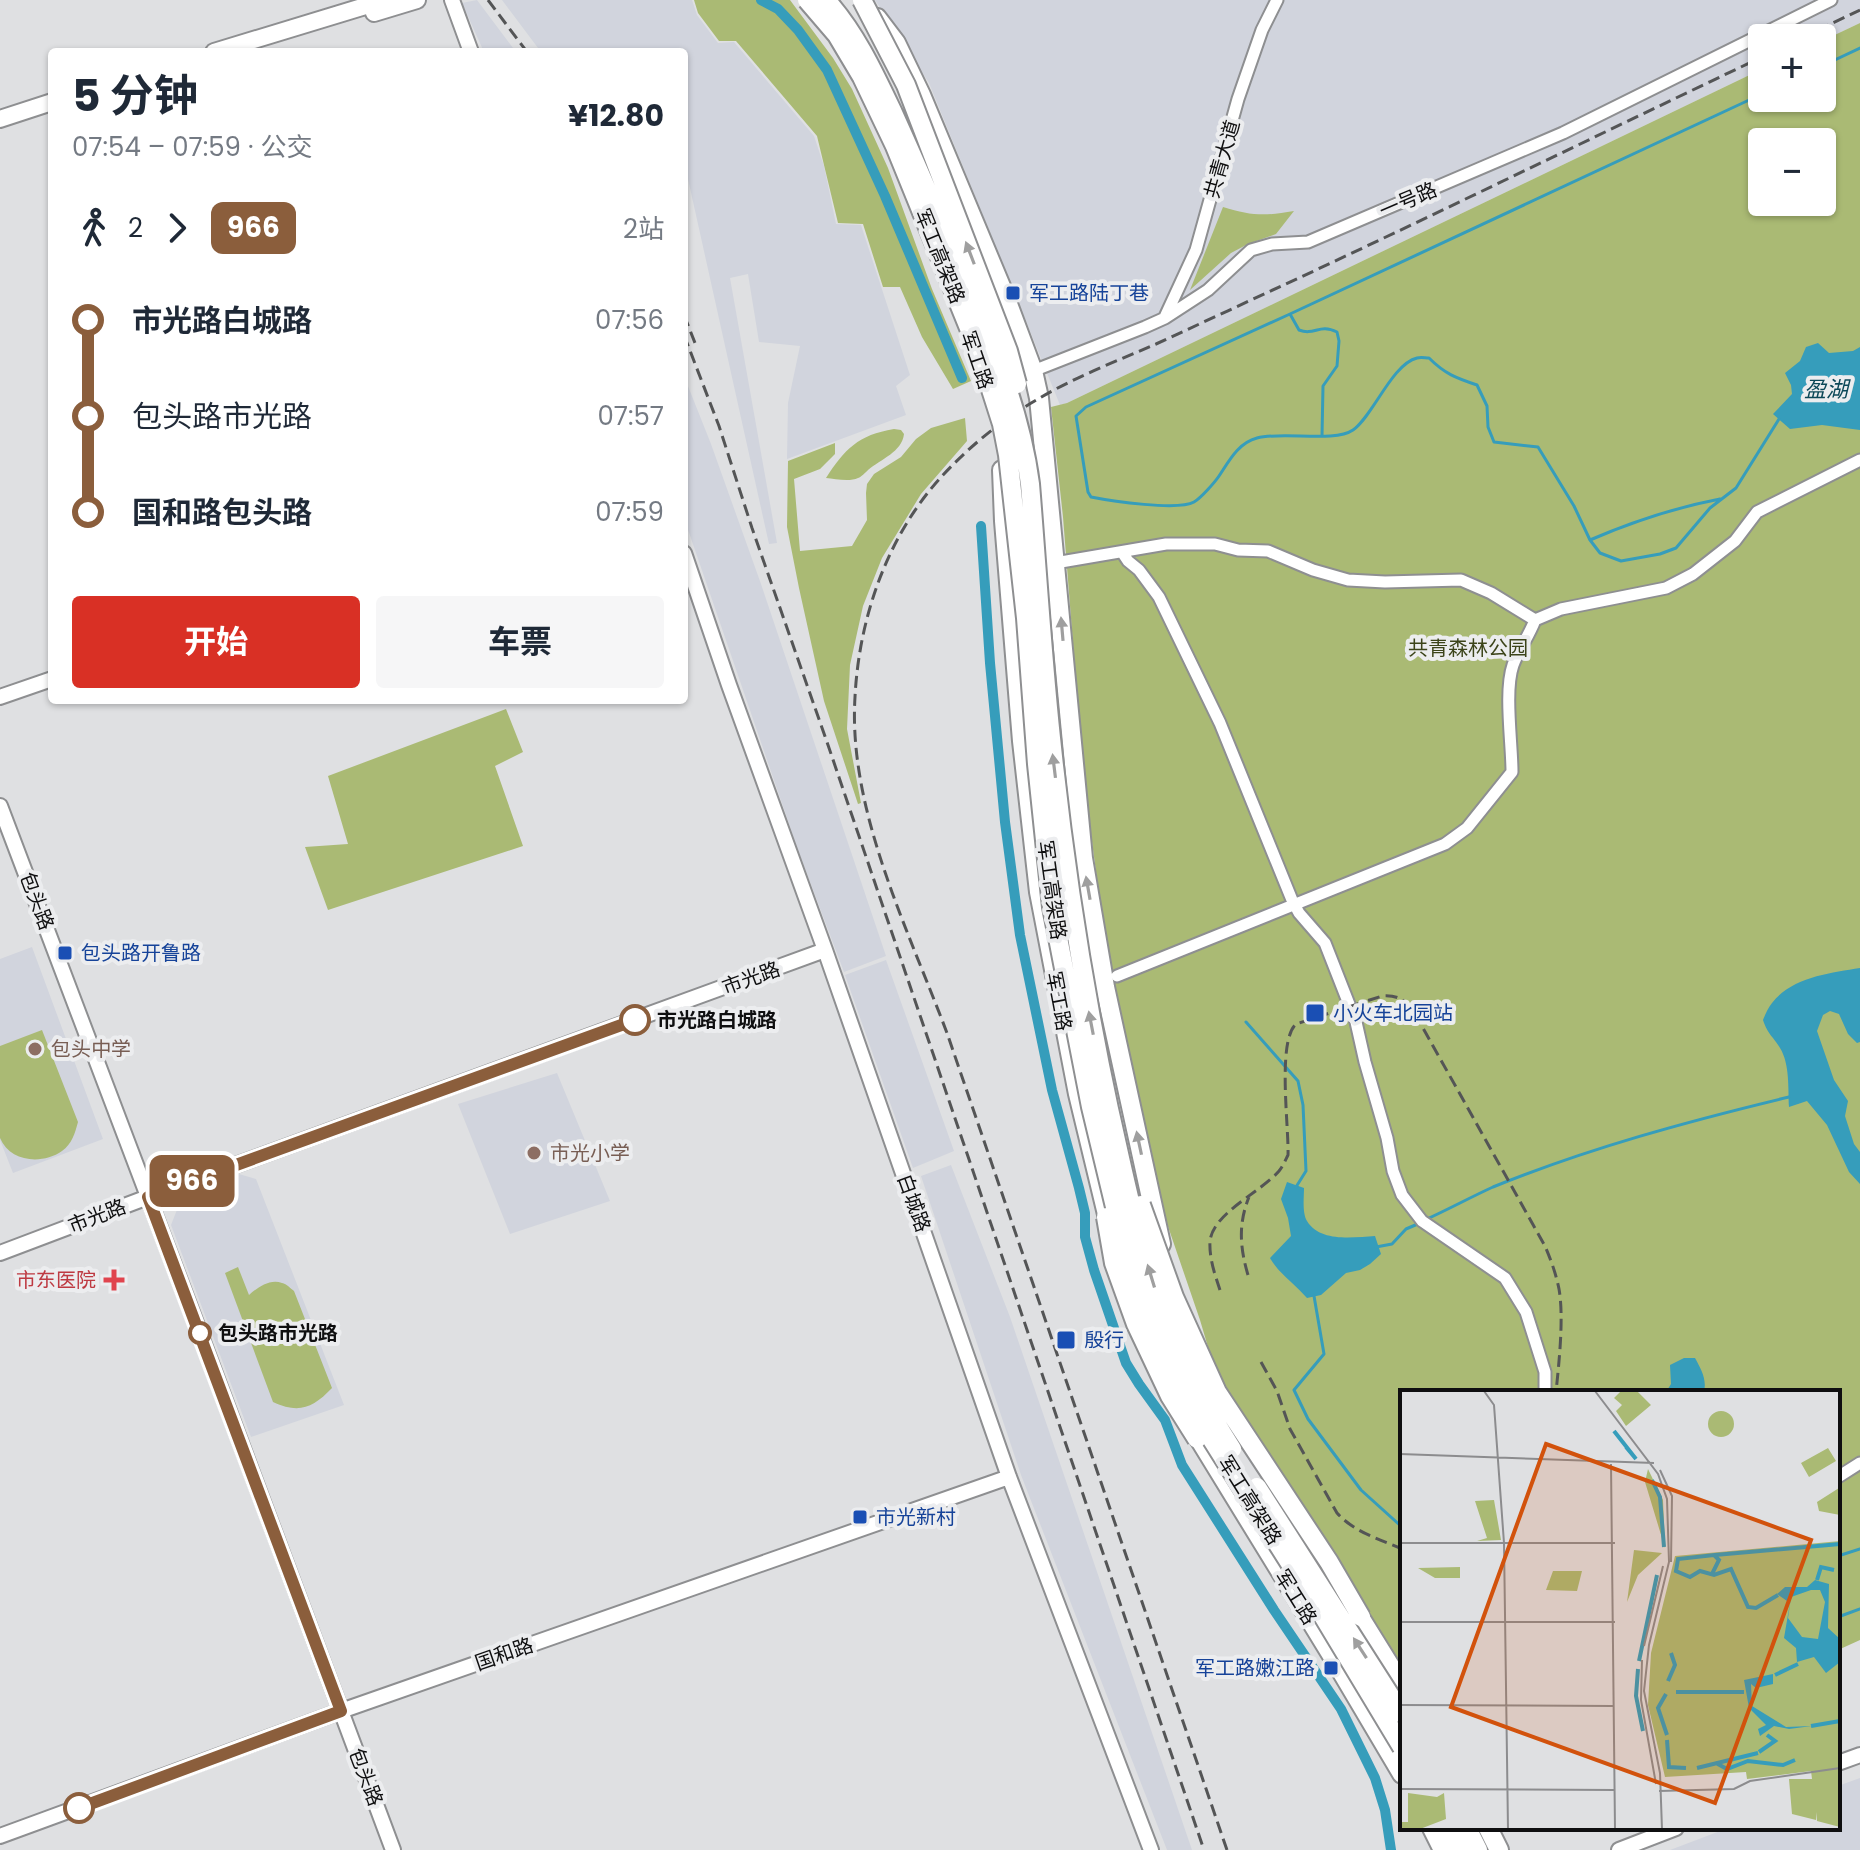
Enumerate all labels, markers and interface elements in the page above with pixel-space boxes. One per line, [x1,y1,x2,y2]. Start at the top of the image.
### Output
map controls [1748,24,1836,216]
button: + [1748,24,1836,112]
text: 5 分钟 [72,65,198,126]
text: ¥12.80 [568,94,664,137]
street label: 共青大道 [1198,117,1246,201]
button: − [1748,128,1836,216]
text: 07:54 – 07:59 · 公交 [72,129,312,165]
street label: 一号路 [1375,175,1441,225]
street label: 军工高架路 [908,204,972,308]
icon: walk [72,206,116,250]
icon: forward [155,206,199,250]
text: 966 [227,208,280,247]
text: 2 [128,210,143,246]
text: 2站 [623,211,664,247]
one-way arrow [963,241,976,265]
place label: 军工路陆丁巷 [1029,279,1149,307]
marker: 军工路陆丁巷 [1004,284,1022,302]
text: 市光路白城路 [132,299,312,342]
text: 07:56 [595,302,664,338]
street label: 军工路 [954,327,1000,393]
water label: 盈湖 [1804,374,1851,405]
text: 包头路市光路 [132,395,312,438]
text: 07:57 [597,398,664,434]
text: 国和路包头路 [132,491,312,534]
text: 07:59 [595,494,664,530]
button: 开始 [72,596,360,688]
button: 车票 [376,596,664,688]
one-way arrow [1055,616,1068,641]
park label: 共青森林公园 [1408,634,1528,662]
one-way arrow [1048,753,1061,778]
street label: 军工高架路 [1031,839,1073,941]
street label: 包头路 [13,868,61,934]
one-way arrow [1081,875,1094,900]
place label: 包头路开鲁路 [81,939,201,967]
marker: 包头路开鲁路 [56,944,74,962]
street label: 市光路 [718,955,784,1001]
street label: 军工路 [1040,969,1078,1033]
place label: 小火车北园站 [1333,999,1453,1027]
marker: 小火车北园站 [1304,1002,1326,1024]
marker: 市光路白城路 [620,1005,650,1035]
place label: 市光路白城路 [657,1006,777,1034]
one-way arrow [1084,1011,1097,1036]
place label: 包头中学 [51,1035,131,1063]
marker: 包头中学 [26,1040,44,1058]
one-way arrow [1132,1130,1145,1155]
place label: 市光小学 [550,1139,630,1167]
marker: 市光小学 [525,1144,543,1162]
line badge: 966 [146,1155,238,1207]
text: 966 [166,1161,218,1200]
street label: 白城路 [891,1170,937,1236]
street label: 市光路 [64,1192,130,1240]
one-way arrow [1144,1264,1157,1288]
place label: 市东医院 [16,1266,96,1294]
marker: 市东医院 [103,1269,125,1291]
place label: 包头路市光路 [218,1319,338,1347]
marker: 包头路市光路 [189,1322,211,1344]
place label: 殷行 [1084,1326,1124,1354]
marker: 殷行 [1055,1329,1077,1351]
inset map [1400,1390,1840,1830]
street label: 军工高架路 [1212,1450,1288,1550]
place label: 市光新村 [876,1503,956,1531]
marker: 市光新村 [851,1508,869,1526]
street label: 军工路 [1268,1564,1324,1630]
street label: 国和路 [471,1631,537,1677]
one-way arrow [1354,1637,1368,1659]
place label: 军工路嫩江路 [1195,1654,1315,1682]
marker: 军工路嫩江路 [1322,1659,1340,1677]
street label: 包头路 [342,1744,390,1810]
unlabelled marker [64,1793,94,1823]

